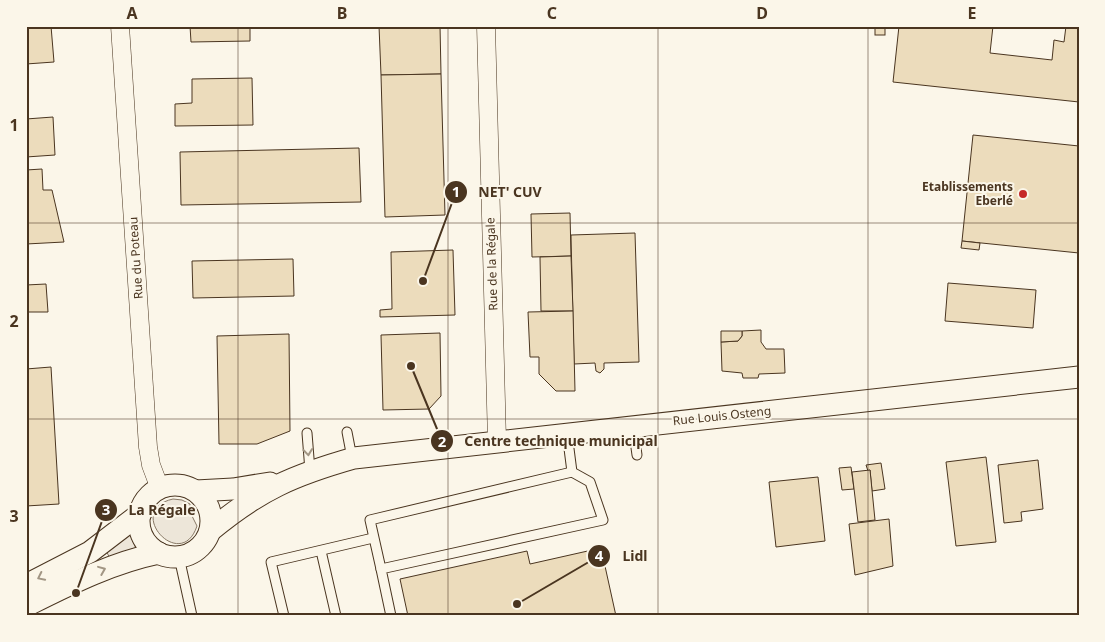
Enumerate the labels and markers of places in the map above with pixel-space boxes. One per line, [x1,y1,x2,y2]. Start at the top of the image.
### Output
callout: NET' CUV [444,177,552,206]
place label: Etablissements Eberlé [922,178,1013,209]
marker: Etablissements Eberlé [1017,188,1029,200]
callout: Centre technique municipal [429,427,668,456]
callout: La Régale [94,495,206,524]
callout: Lidl [587,541,657,570]

